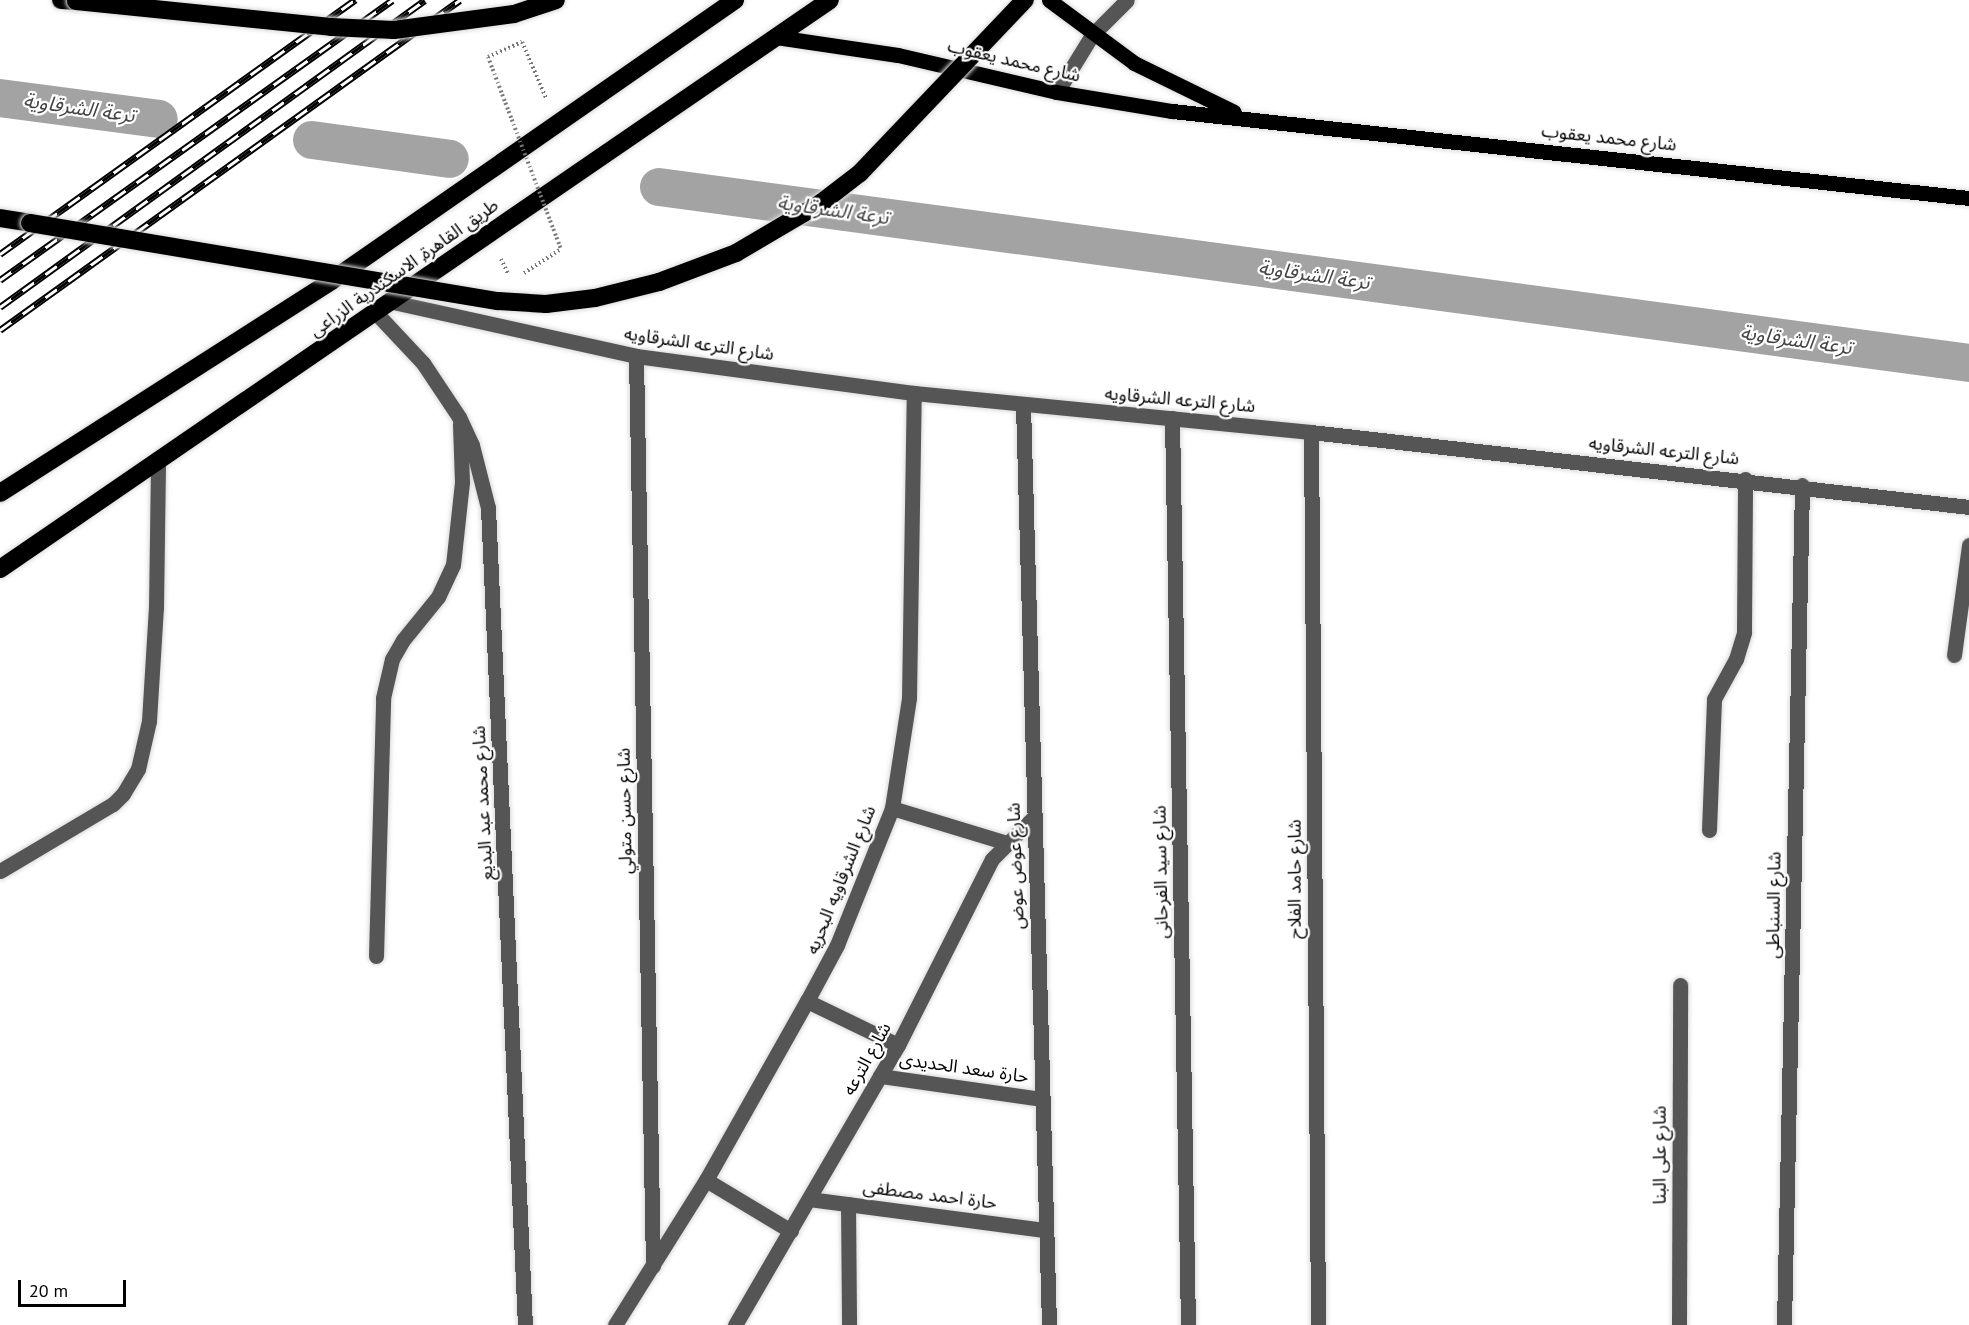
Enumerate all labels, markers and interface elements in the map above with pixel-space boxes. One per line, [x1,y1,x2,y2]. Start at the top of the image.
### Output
street label: شارع محمد يعقوب [945,35,1083,87]
water label: ترعة الشرقاوية [22,88,136,128]
street label: شارع محمد يعقوب [1540,120,1678,156]
water label: ترعة الشرقاوية [776,190,890,230]
street label: طريق القاهرة, الاسكندرية الزراعى [305,194,503,342]
water label: ترعة الشرقاوية [1257,255,1371,295]
water label: ترعة الشرقاوية [1739,320,1853,360]
street label: شارع الترعه الشرقاويه [623,323,775,365]
street label: شارع الترعه الشرقاويه [1104,383,1256,417]
street label: شارع الترعه الشرقاويه [1588,432,1740,470]
street label: شارع محمد عبد البديع [468,725,498,881]
street label: شارع حسن متولي [613,748,637,874]
street label: شارع عوض عوض [1003,802,1029,930]
street label: شارع الشرقاويه البحريه [801,803,881,957]
street label: شارع سيد الفرحانى [1149,805,1173,939]
street label: شارع حامد الفلاح [1284,819,1306,939]
street label: شارع السنباطى [1762,851,1786,959]
street label: شارع الترعه [838,1019,896,1099]
street label: حارة سعد الحديدى [898,1048,1030,1088]
street label: شارع على البنا [1649,1106,1671,1204]
street label: حارة احمد مصطفى [862,1176,998,1214]
scale bar [21,1268,129,1306]
text: 20 m [29,1279,68,1302]

